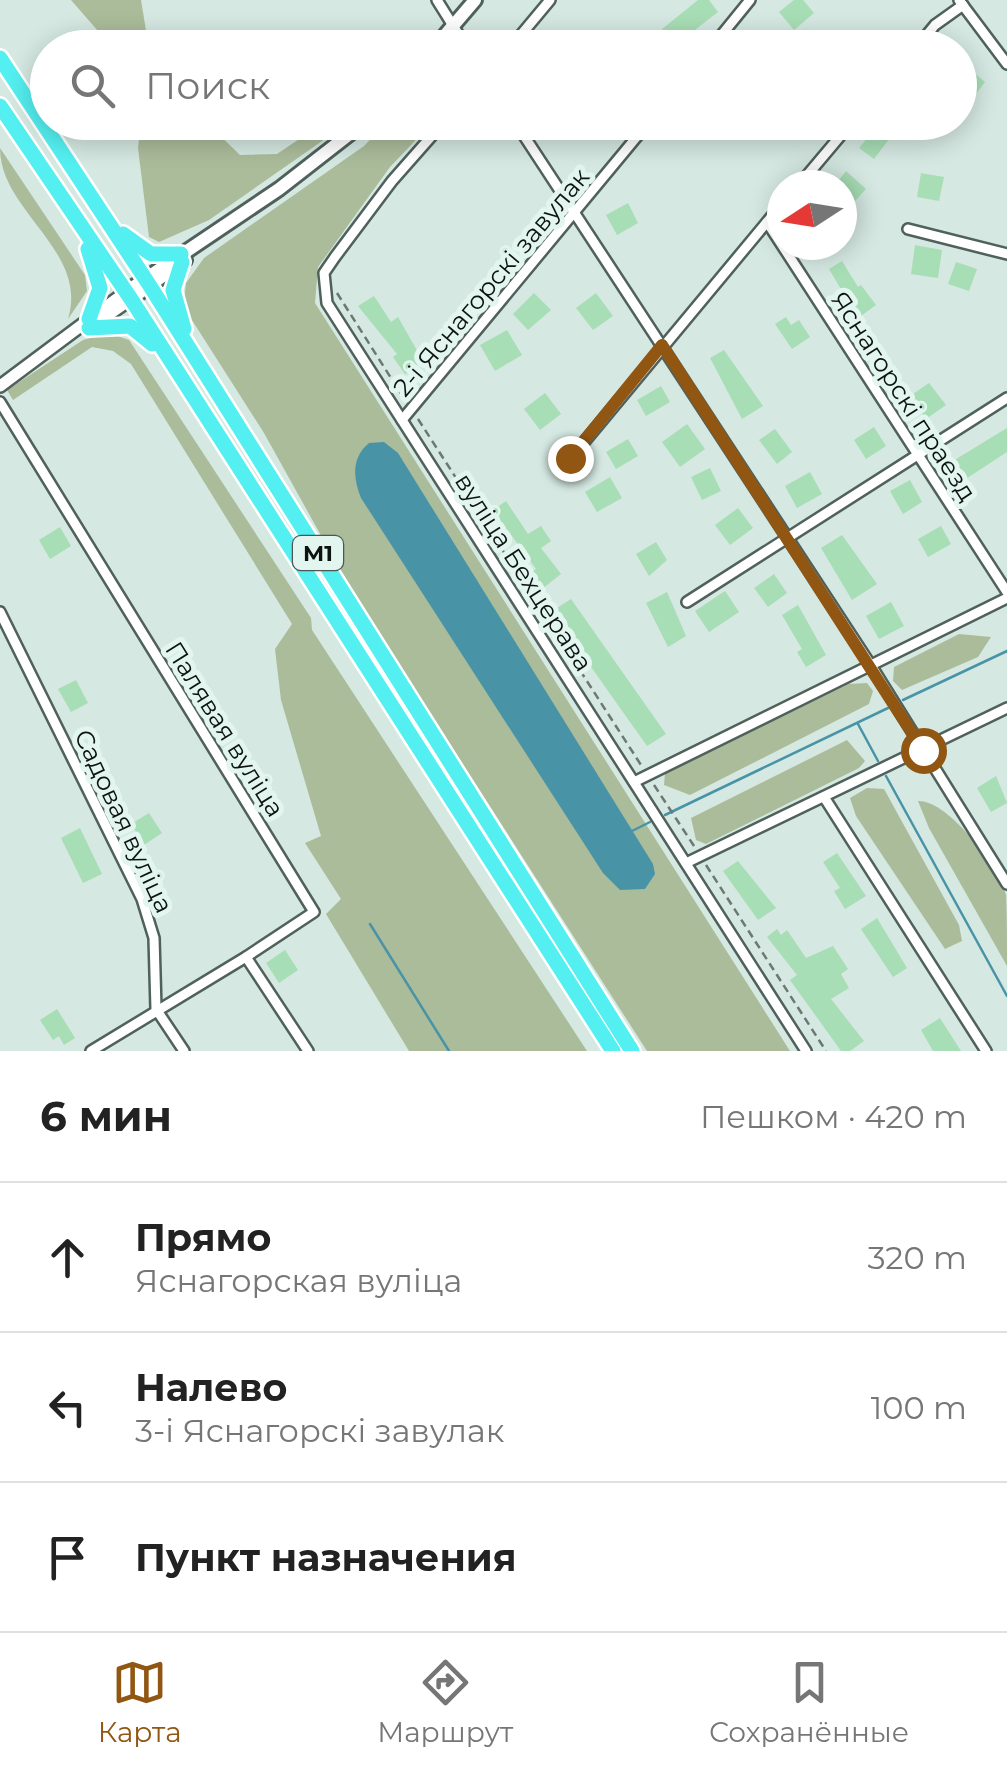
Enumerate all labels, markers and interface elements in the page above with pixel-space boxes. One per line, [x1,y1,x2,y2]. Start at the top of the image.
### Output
search box [30,30,977,140]
icon: search [65,58,120,113]
text: Поиск [145,62,270,109]
street label: 2-і Яснагорскі завулак [387,162,596,402]
north arrow [767,170,857,260]
street label: Яснагорскі праезд [825,286,983,506]
route end [548,436,594,482]
street label: вуліца Бехцерава [449,467,599,677]
road number: М1 [293,536,343,570]
street label: Палявая вуліца [159,636,291,822]
street label: Садовая вуліца [68,725,180,917]
route start [901,728,947,774]
text: 6 мин [40,1090,172,1142]
text: Пешком · 420 m [700,1097,967,1136]
text: Прямо [135,1214,271,1261]
icon: ahead [40,1230,95,1285]
text: 320 m [867,1238,967,1277]
text: Яснагорская вуліца [135,1261,462,1300]
text: Налево [135,1364,287,1411]
icon: left [40,1380,95,1435]
text: 100 m [871,1388,967,1427]
text: 3-і Яснагорскі завулак [135,1411,504,1450]
icon: arrive [40,1530,95,1585]
text: Пункт назначения [135,1534,517,1581]
tab: Карта [98,1655,182,1749]
tab: Маршрут [377,1655,513,1749]
tab: Сохранённые [709,1655,909,1749]

